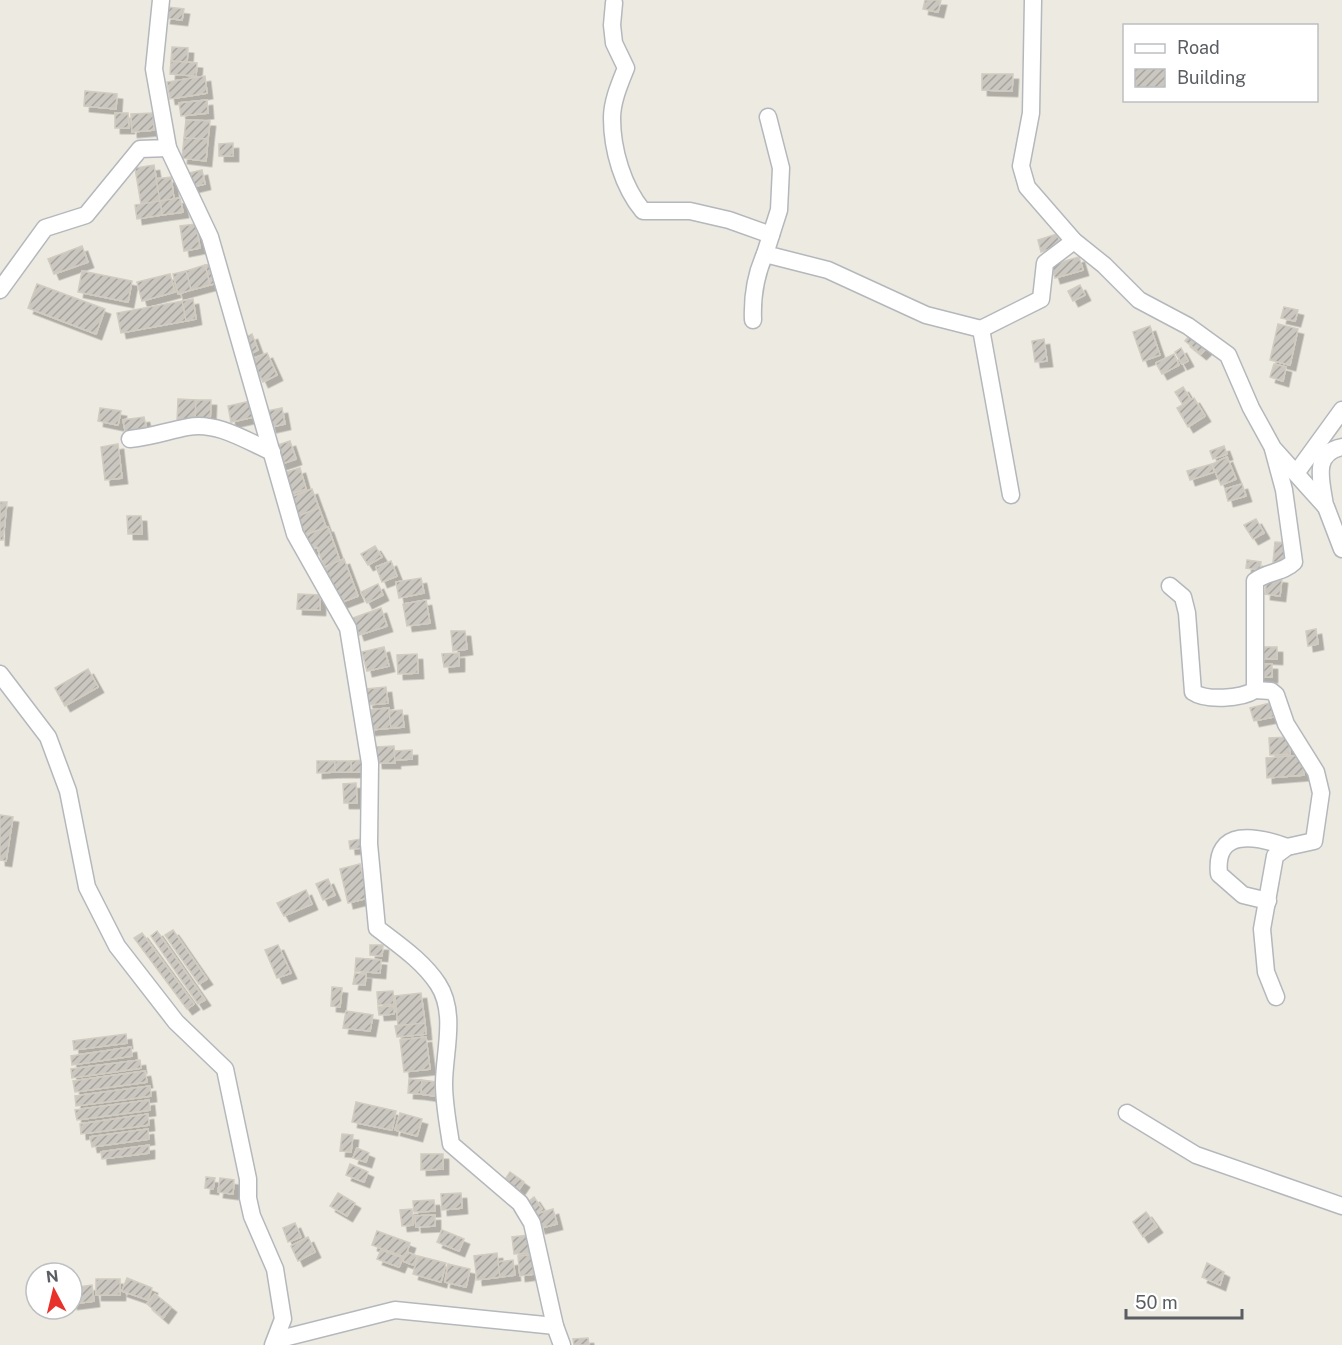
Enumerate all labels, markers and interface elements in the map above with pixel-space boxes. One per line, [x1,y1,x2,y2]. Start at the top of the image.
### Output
legend [1123,24,1318,102]
text: Road [1177,37,1220,58]
text: Building [1177,67,1246,88]
north arrow [24,1261,84,1321]
text: N [45,1266,60,1287]
scale bar [1126,1282,1242,1320]
text: 50 m [1135,1292,1178,1313]

